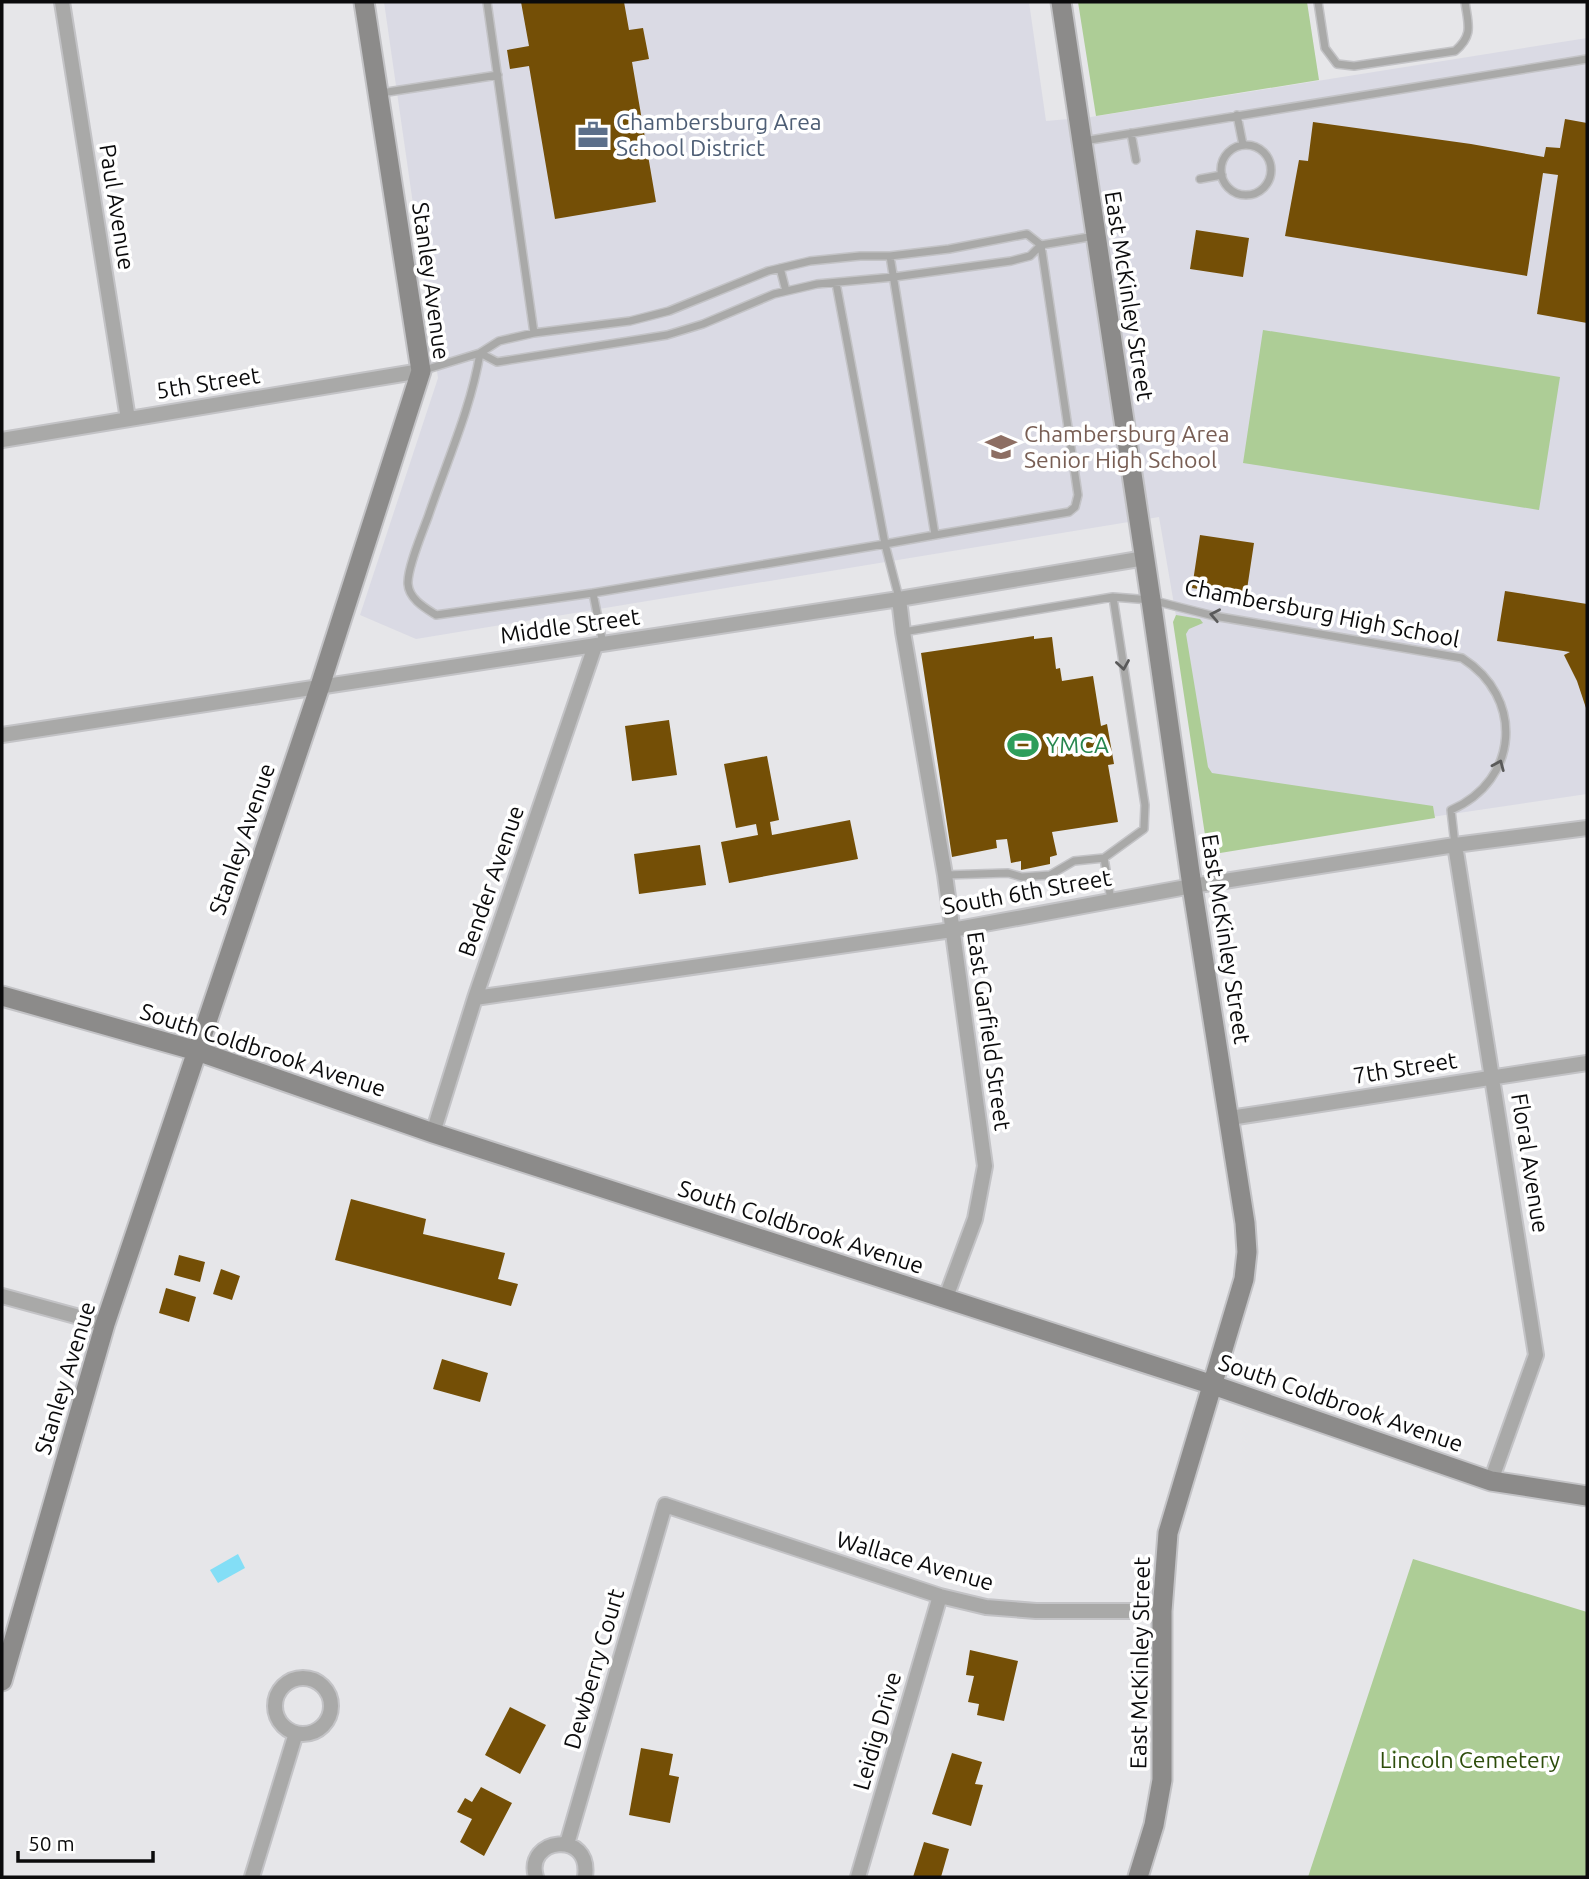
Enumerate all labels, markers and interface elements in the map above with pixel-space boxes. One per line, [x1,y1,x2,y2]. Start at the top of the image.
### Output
place label: Chambersburg Area School District [616,109,822,160]
office icon: Chambersburg Area School District [576,118,610,152]
street label: Paul Avenue [95,142,140,272]
street label: East McKinley Street [1101,189,1158,403]
street label: Stanley Avenue [408,201,455,361]
street label: 5th Street [154,362,262,403]
place label: Chambersburg Area Senior High School [1024,421,1230,472]
school or university icon: Chambersburg Area Senior High School [984,430,1018,464]
street label: Chambersburg High School [1182,574,1462,651]
street label: Middle Street [499,603,641,648]
one-way arrow [1210,609,1222,624]
one-way arrow [1115,659,1130,671]
sports icon: YMCA [1006,728,1040,762]
place label: YMCA [1046,732,1109,757]
one-way arrow [1491,759,1505,772]
street label: Stanley Avenue [204,760,279,918]
street label: Bender Avenue [453,802,528,960]
street label: East McKinley Street [1198,832,1255,1046]
street label: South 6th Street [941,864,1113,919]
street label: East Garfield Street [963,930,1016,1132]
street label: South Coldbrook Avenue [137,998,389,1101]
street label: 7th Street [1351,1047,1459,1088]
street label: Floral Avenue [1507,1091,1554,1234]
street label: South Coldbrook Avenue [675,1175,927,1278]
street label: Stanley Avenue [29,1298,100,1457]
street label: South Coldbrook Avenue [1216,1349,1467,1456]
street label: Wallace Avenue [834,1526,997,1595]
street label: East McKinley Street [1125,1557,1154,1769]
street label: Dewberry Court [559,1586,628,1752]
street label: Leidig Drive [848,1669,905,1793]
park label: Lincoln Cemetery [1380,1747,1560,1772]
scale bar [18,1820,152,1864]
text: 50 m [28,1831,75,1855]

